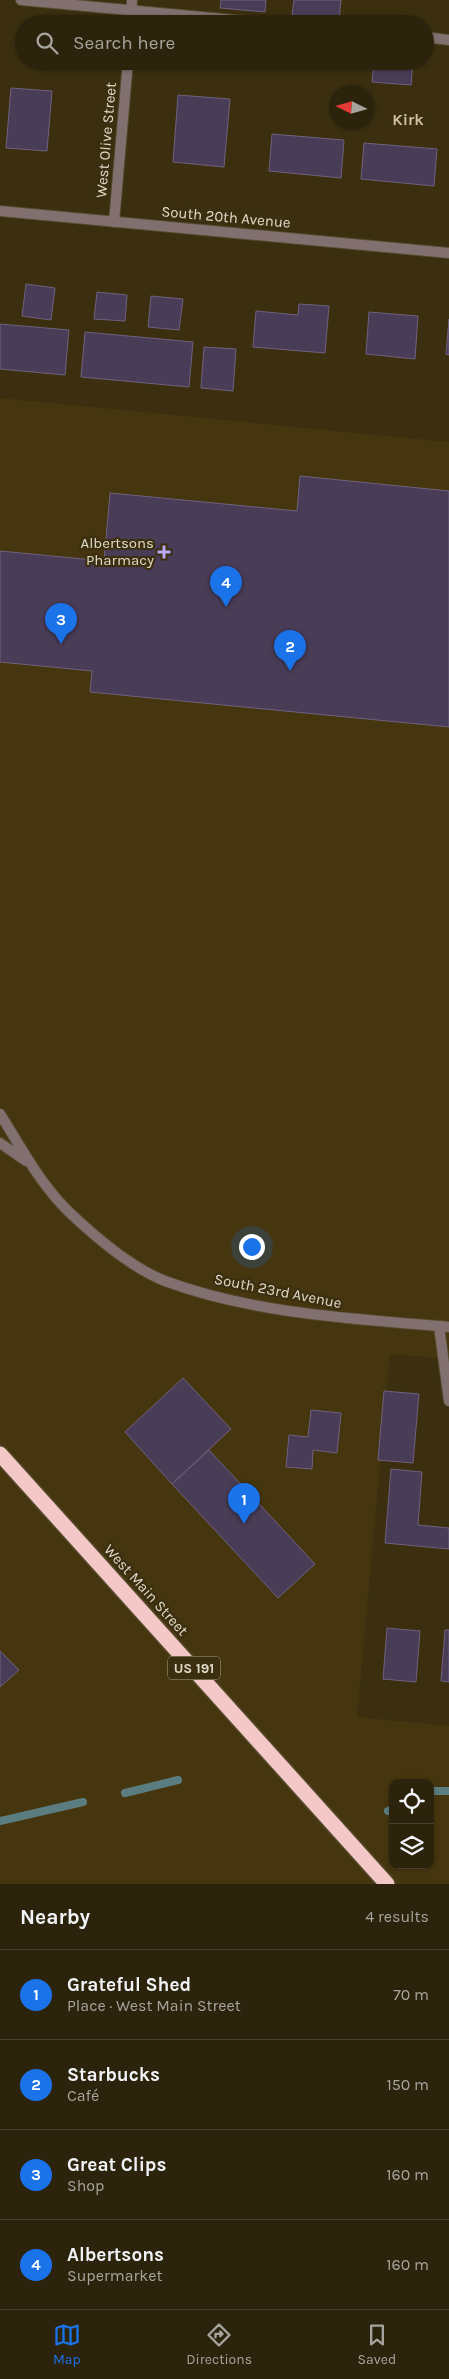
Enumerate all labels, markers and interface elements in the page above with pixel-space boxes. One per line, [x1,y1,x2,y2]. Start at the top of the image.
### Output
search box [15,15,434,70]
icon: search [33,29,61,57]
text: Search here [73,32,175,54]
street label: West Olive Street [92,81,120,199]
north arrow [329,85,374,130]
district label: Kirk [392,110,424,129]
street label: South 20th Avenue [161,202,291,232]
place label: Albertsons Pharmacy [81,534,154,569]
marker: Albertsons Pharmacy [158,546,170,558]
pin: 4 [210,566,242,607]
pin: 3 [45,603,77,644]
pin: 2 [274,630,306,671]
your location [239,1234,265,1260]
street label: South 23rd Avenue [213,1270,343,1312]
pin: 1 [228,1483,260,1524]
street label: West Main Street [100,1541,192,1640]
road number: US 191 [168,1656,220,1680]
map controls [389,1779,434,1869]
button: locate [389,1779,434,1824]
button: layers [389,1824,434,1869]
text: Nearby [20,1905,90,1929]
text: 4 results [365,1907,429,1926]
text: Grateful Shed [67,1974,191,1996]
text: 1 [33,1985,39,2004]
text: 70 m [393,1985,429,2004]
text: Place · West Main Street [67,1996,241,2015]
text: Starbucks [67,2064,160,2086]
text: 2 [31,2075,41,2094]
text: 150 m [386,2075,429,2094]
text: Café [67,2086,99,2105]
text: Great Clips [67,2154,166,2176]
text: 3 [31,2165,41,2184]
text: 160 m [386,2165,429,2184]
text: Shop [67,2176,104,2195]
text: Albertsons [67,2244,164,2266]
text: 4 [31,2255,41,2274]
text: 160 m [386,2255,429,2274]
text: Supermarket [67,2266,163,2285]
tab: Map [53,2321,81,2368]
tab: Directions [186,2321,252,2368]
tab: Saved [358,2321,396,2368]

